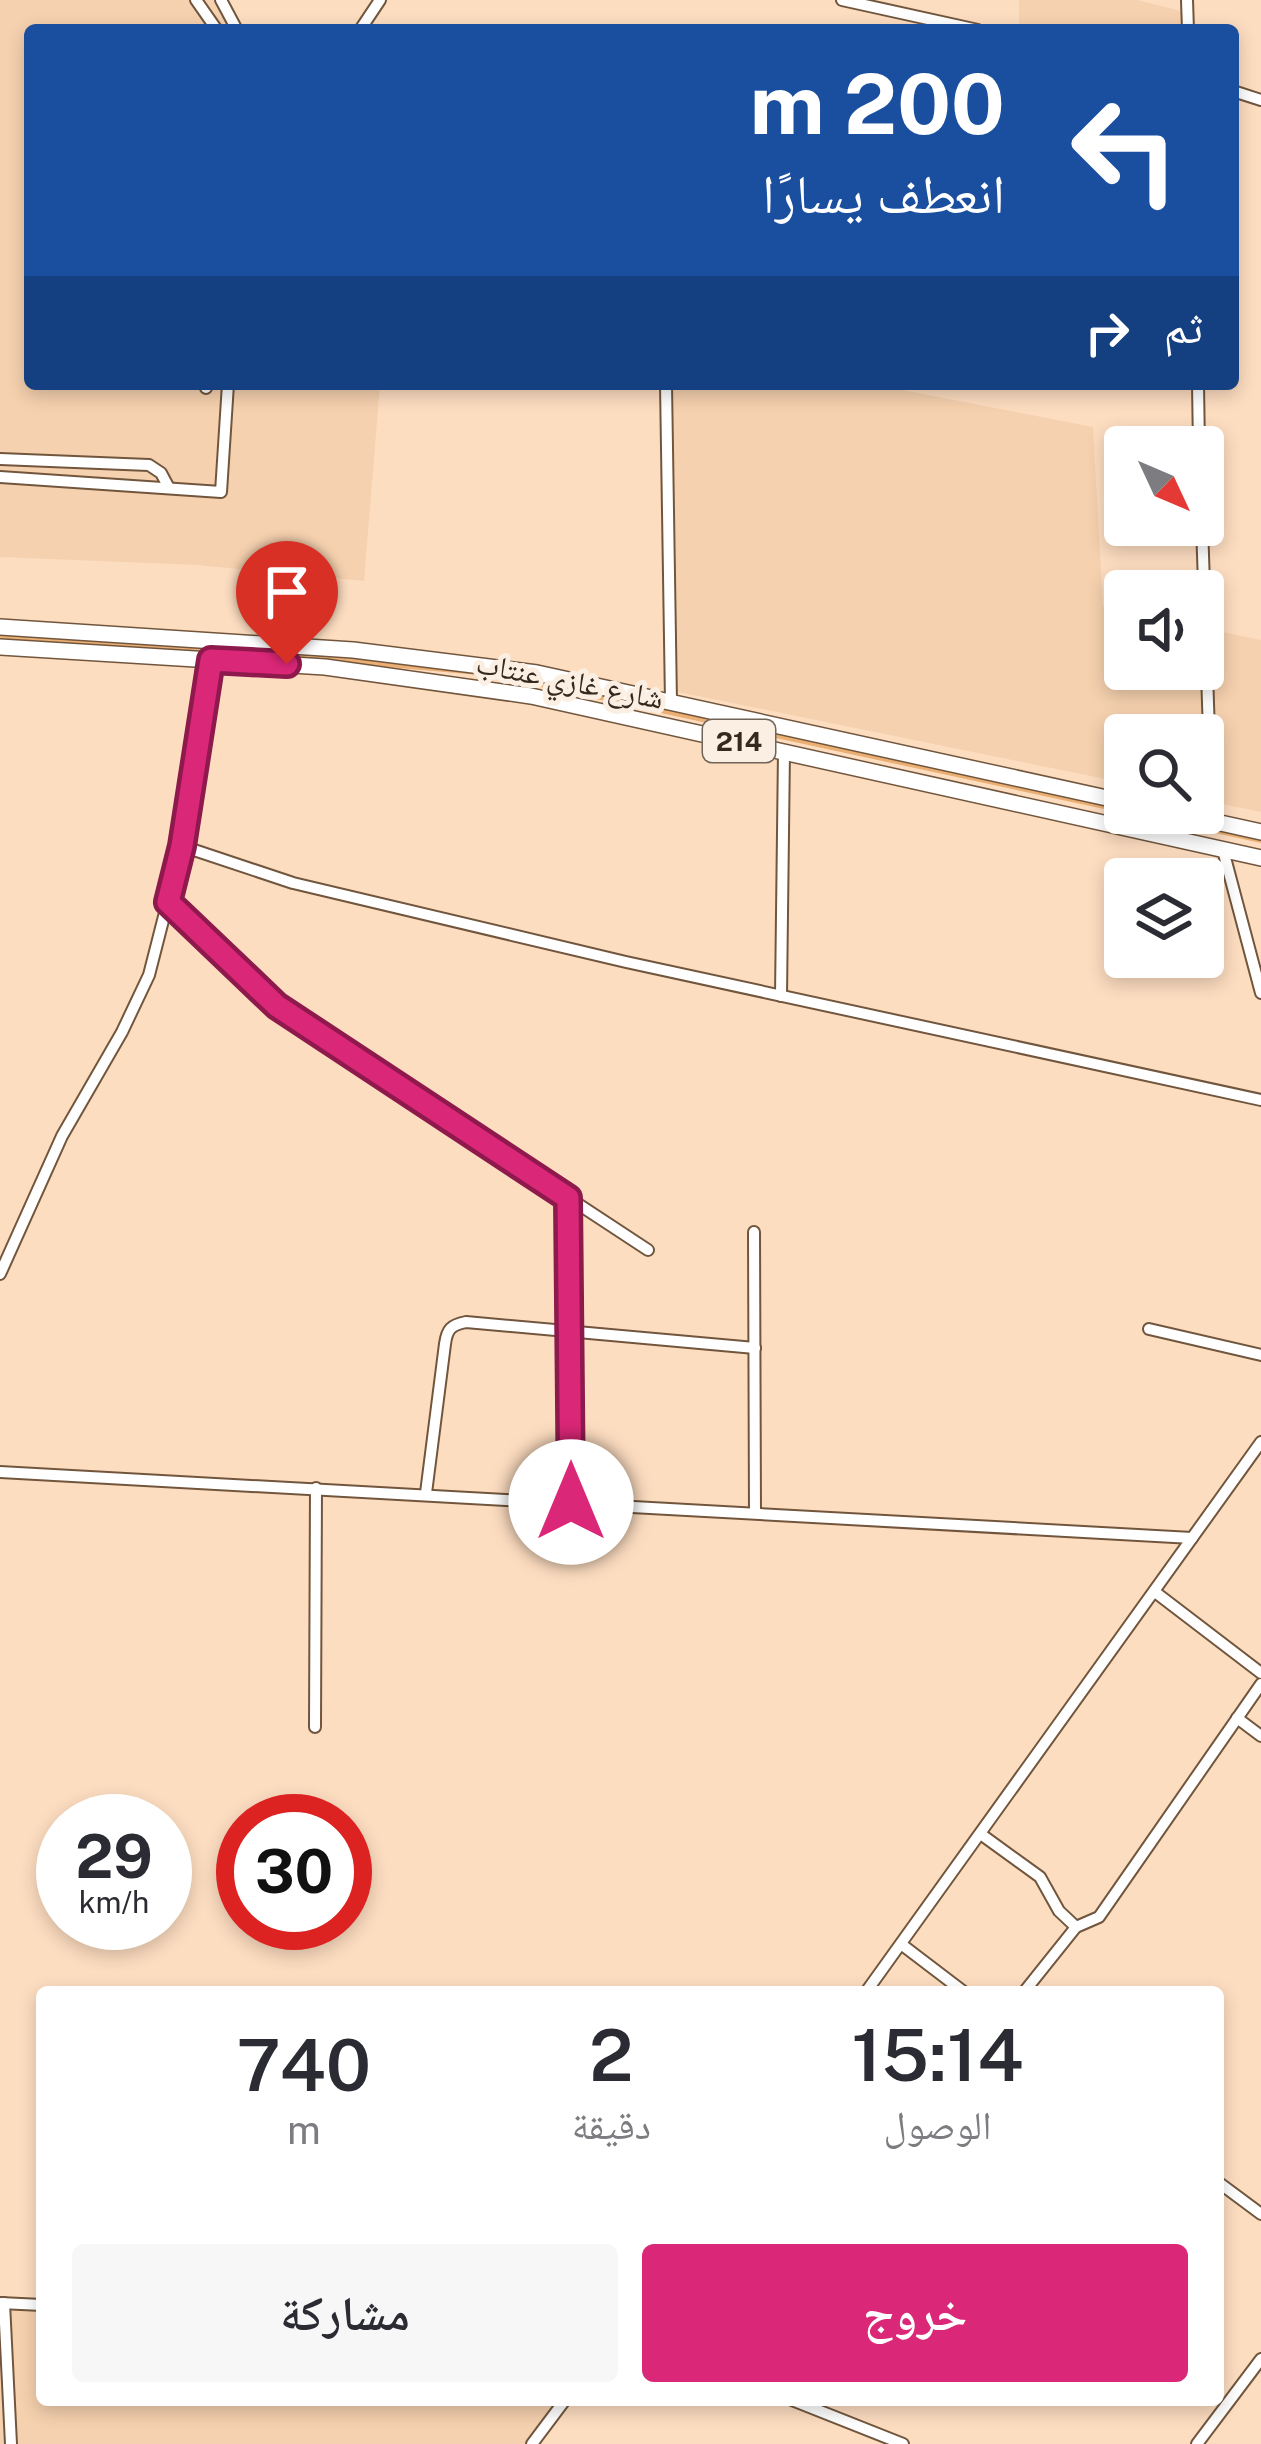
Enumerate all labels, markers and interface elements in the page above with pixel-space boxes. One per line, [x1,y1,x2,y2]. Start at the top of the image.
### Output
text: 200 m [749,54,1005,153]
icon: left [1047,72,1203,228]
text: انعطف يسارًا [762,162,1005,225]
icon: right [1074,300,1140,366]
text: ثم [1164,300,1203,353]
north arrow [1104,426,1224,546]
map controls [1104,426,1224,978]
pin [236,541,338,664]
icon: arrive [254,559,320,625]
button: sound [1104,570,1224,690]
street label: شارع غازي عنتاب [472,644,667,722]
button: search [1104,714,1224,834]
road number: 214 [703,720,775,762]
button: layers [1104,858,1224,978]
position arrow [508,1439,634,1565]
speed limit sign: 30 [216,1794,372,1950]
text: 29 [75,1821,153,1892]
text: km/h [79,1884,149,1920]
text: 2 [589,2013,634,2097]
text: 15:14 [851,2013,1023,2097]
text: 740 [237,2023,371,2107]
text: دقيقة [572,2102,651,2148]
text: الوصول [884,2102,991,2148]
text: m [287,2107,321,2153]
button: مشاركة [72,2244,618,2382]
button: خروج [642,2244,1188,2382]

